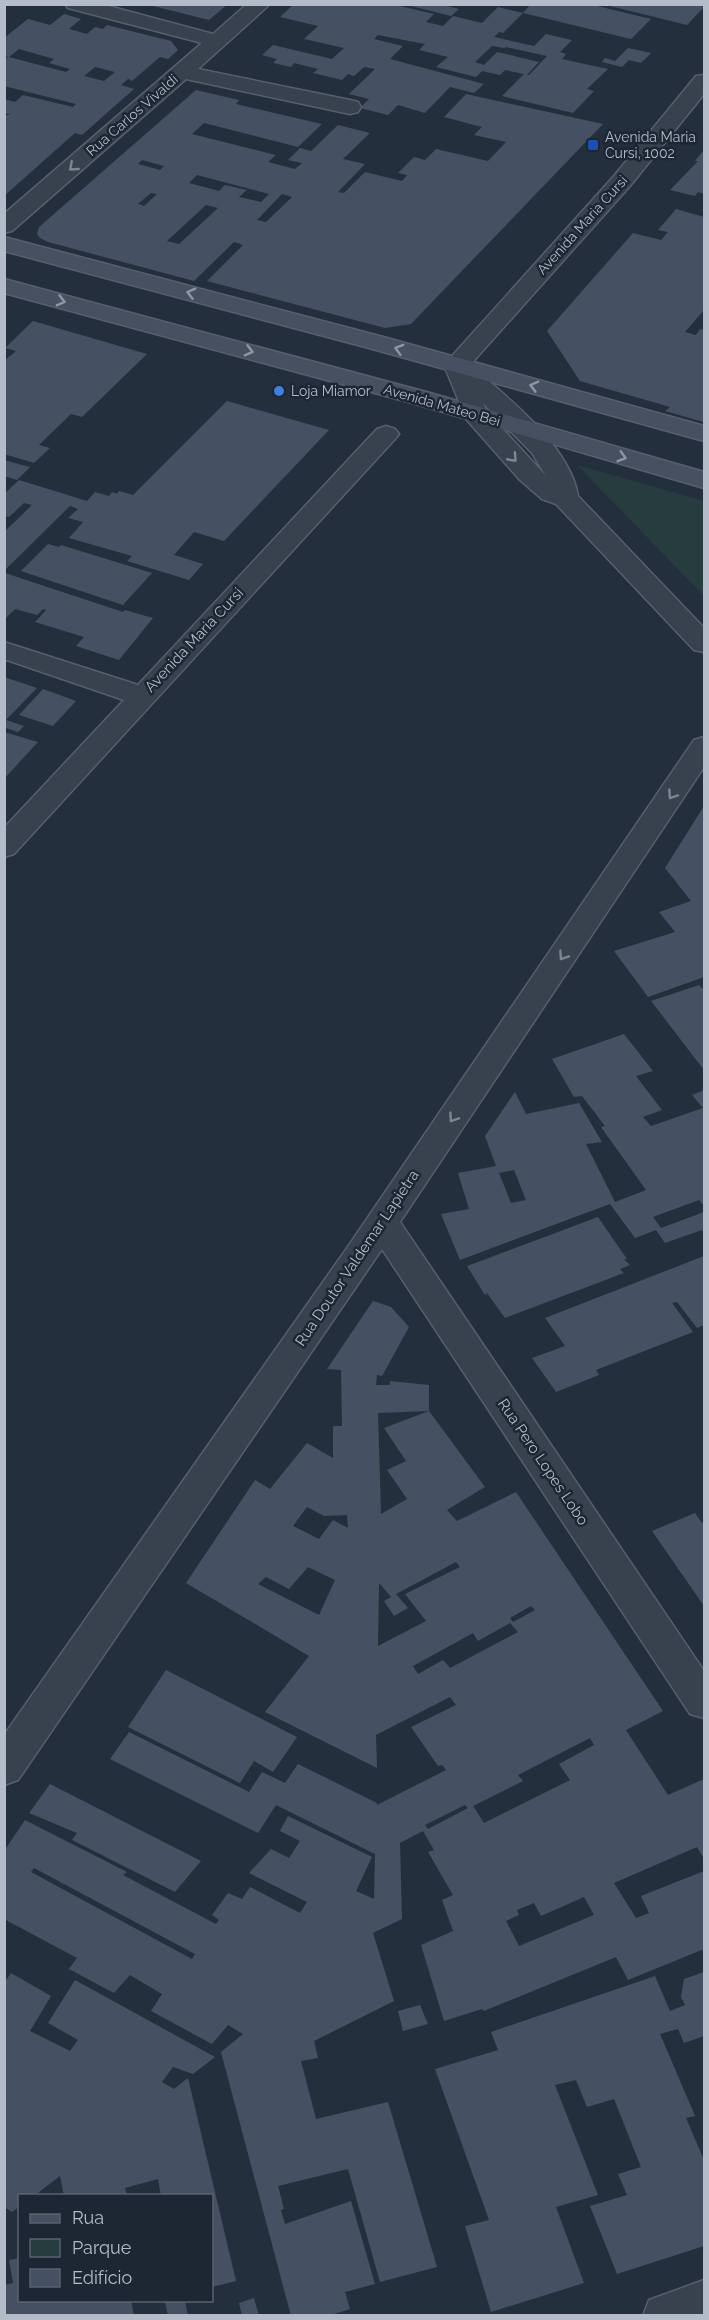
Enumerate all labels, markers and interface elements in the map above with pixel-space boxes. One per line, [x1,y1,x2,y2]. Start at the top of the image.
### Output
street label: Rua Carlos Vivaldi [83,71,181,159]
place label: Avenida Maria Cursi, 1002 [605,129,696,161]
marker: Avenida Maria Cursi, 1002 [586,138,600,152]
one-way arrow [69,159,80,170]
street label: Avenida Maria Cursi [533,172,631,278]
one-way arrow [186,287,196,300]
one-way arrow [55,294,66,306]
one-way arrow [244,344,254,357]
one-way arrow [394,344,405,356]
street label: Avenida Mateo Bei [382,381,502,429]
one-way arrow [529,381,540,393]
place label: Loja Miamor [291,383,371,399]
marker: Loja Miamor [272,384,286,398]
one-way arrow [616,450,627,462]
one-way arrow [506,451,517,462]
street label: Avenida Maria Cursi [141,584,247,696]
one-way arrow [668,788,679,799]
one-way arrow [559,950,570,961]
one-way arrow [449,1111,460,1122]
street label: Rua Doutor Valdemar Lapietra [291,1167,423,1349]
street label: Rua Pero Lopes Lobo [494,1395,592,1529]
legend [18,2194,213,2302]
text: Rua [72,2207,104,2228]
text: Parque [72,2237,132,2258]
text: Edifício [72,2267,132,2288]

